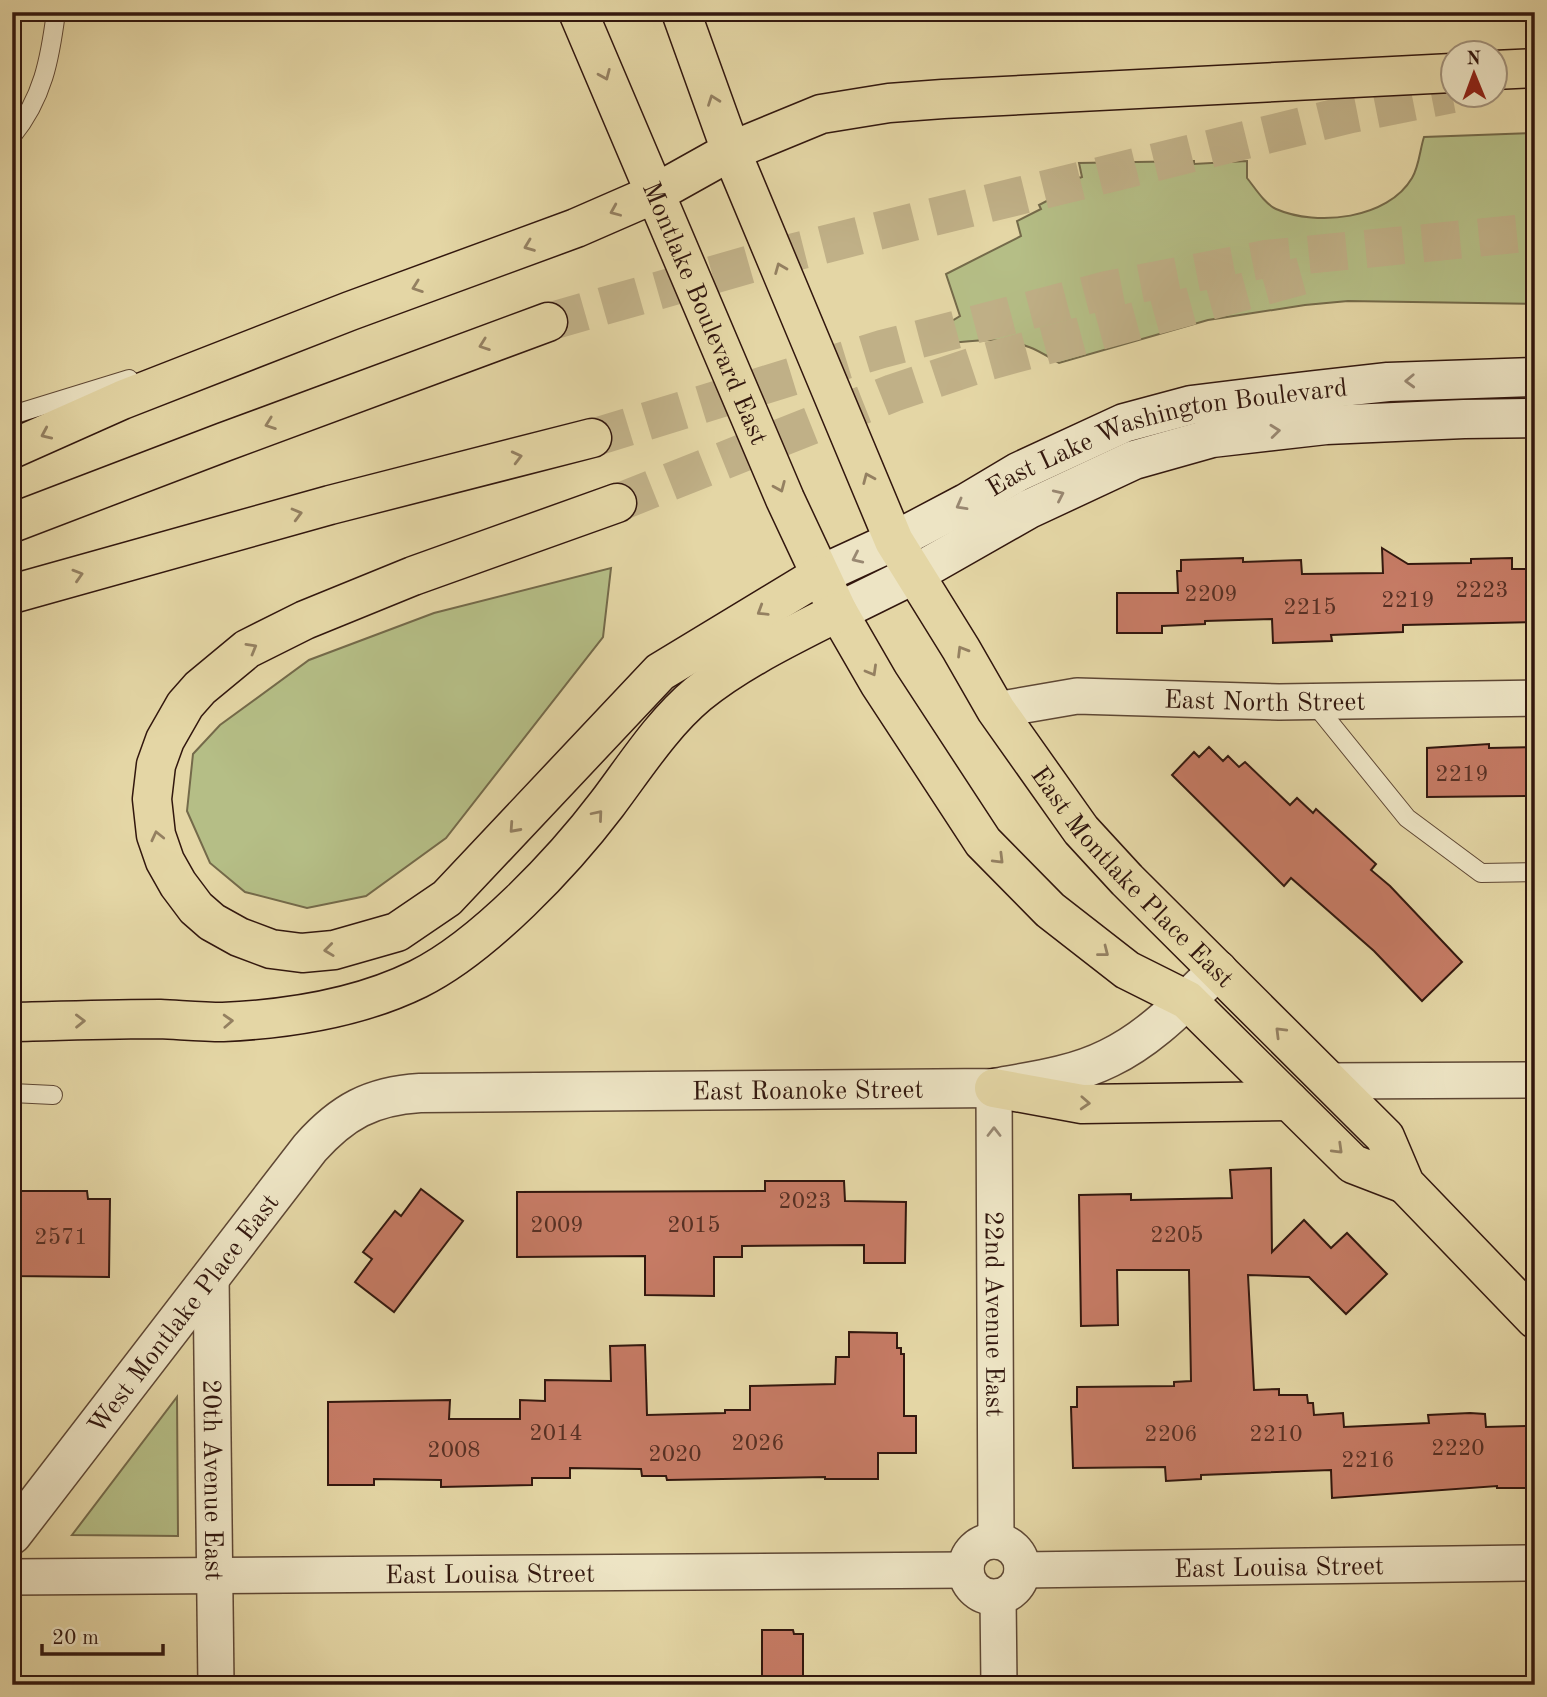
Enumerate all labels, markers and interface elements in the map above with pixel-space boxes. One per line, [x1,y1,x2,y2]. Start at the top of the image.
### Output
north arrow [1438,38,1508,108]
text: N [1466,50,1482,69]
one-way arrow [596,68,610,80]
one-way arrow [707,94,721,107]
street label: Montlake Boulevard East [637,178,771,449]
one-way arrow [610,203,623,217]
one-way arrow [523,237,535,251]
one-way arrow [774,263,788,276]
one-way arrow [411,279,423,293]
one-way arrow [478,337,490,351]
one-way arrow [1405,374,1416,389]
street label: East Lake Washington Boulevard [983,376,1349,502]
one-way arrow [265,416,277,430]
one-way arrow [1269,423,1281,438]
one-way arrow [41,426,53,440]
one-way arrow [511,451,523,465]
one-way arrow [862,473,876,485]
one-way arrow [771,480,785,492]
one-way arrow [1052,489,1064,503]
one-way arrow [956,497,969,510]
one-way arrow [291,508,303,522]
one-way arrow [852,550,864,564]
one-way arrow [71,568,83,583]
house number: 2223 [1455,579,1509,602]
house number: 2209 [1184,583,1238,606]
house number: 2219 [1381,589,1435,612]
house number: 2215 [1283,596,1337,619]
one-way arrow [757,603,770,616]
one-way arrow [245,643,258,656]
one-way arrow [957,646,970,659]
one-way arrow [864,663,877,676]
street label: East North Street [1164,688,1366,717]
street label: East Montlake Place East [1025,762,1238,993]
house number: 2219 [1435,763,1489,786]
one-way arrow [590,810,602,823]
one-way arrow [510,820,522,833]
one-way arrow [151,830,166,842]
one-way arrow [991,851,1004,864]
one-way arrow [323,942,335,957]
one-way arrow [1096,944,1109,957]
one-way arrow [76,1013,86,1029]
one-way arrow [222,1013,233,1028]
one-way arrow [1275,1027,1288,1040]
street label: East Roanoke Street [692,1078,924,1106]
one-way arrow [1080,1096,1091,1111]
one-way arrow [986,1126,1002,1137]
one-way arrow [1330,1141,1343,1154]
street label: West Montlake Place East [84,1190,285,1439]
house number: 2023 [778,1190,832,1213]
street label: 22nd Avenue East [980,1211,1006,1417]
house number: 2009 [530,1214,584,1237]
house number: 2015 [667,1214,721,1237]
house number: 2205 [1150,1224,1204,1247]
house number: 2571 [34,1226,88,1249]
street label: 20th Avenue East [197,1379,226,1581]
house number: 2014 [529,1422,583,1445]
house number: 2206 [1144,1423,1198,1446]
house number: 2210 [1249,1423,1303,1446]
house number: 2026 [731,1432,785,1455]
house number: 2220 [1431,1437,1485,1460]
house number: 2008 [427,1439,481,1462]
house number: 2020 [648,1443,702,1466]
house number: 2216 [1341,1449,1395,1472]
street label: East Louisa Street [1174,1554,1384,1583]
street label: East Louisa Street [385,1562,595,1589]
scale bar [42,1613,163,1657]
text: 20 m [52,1628,99,1649]

